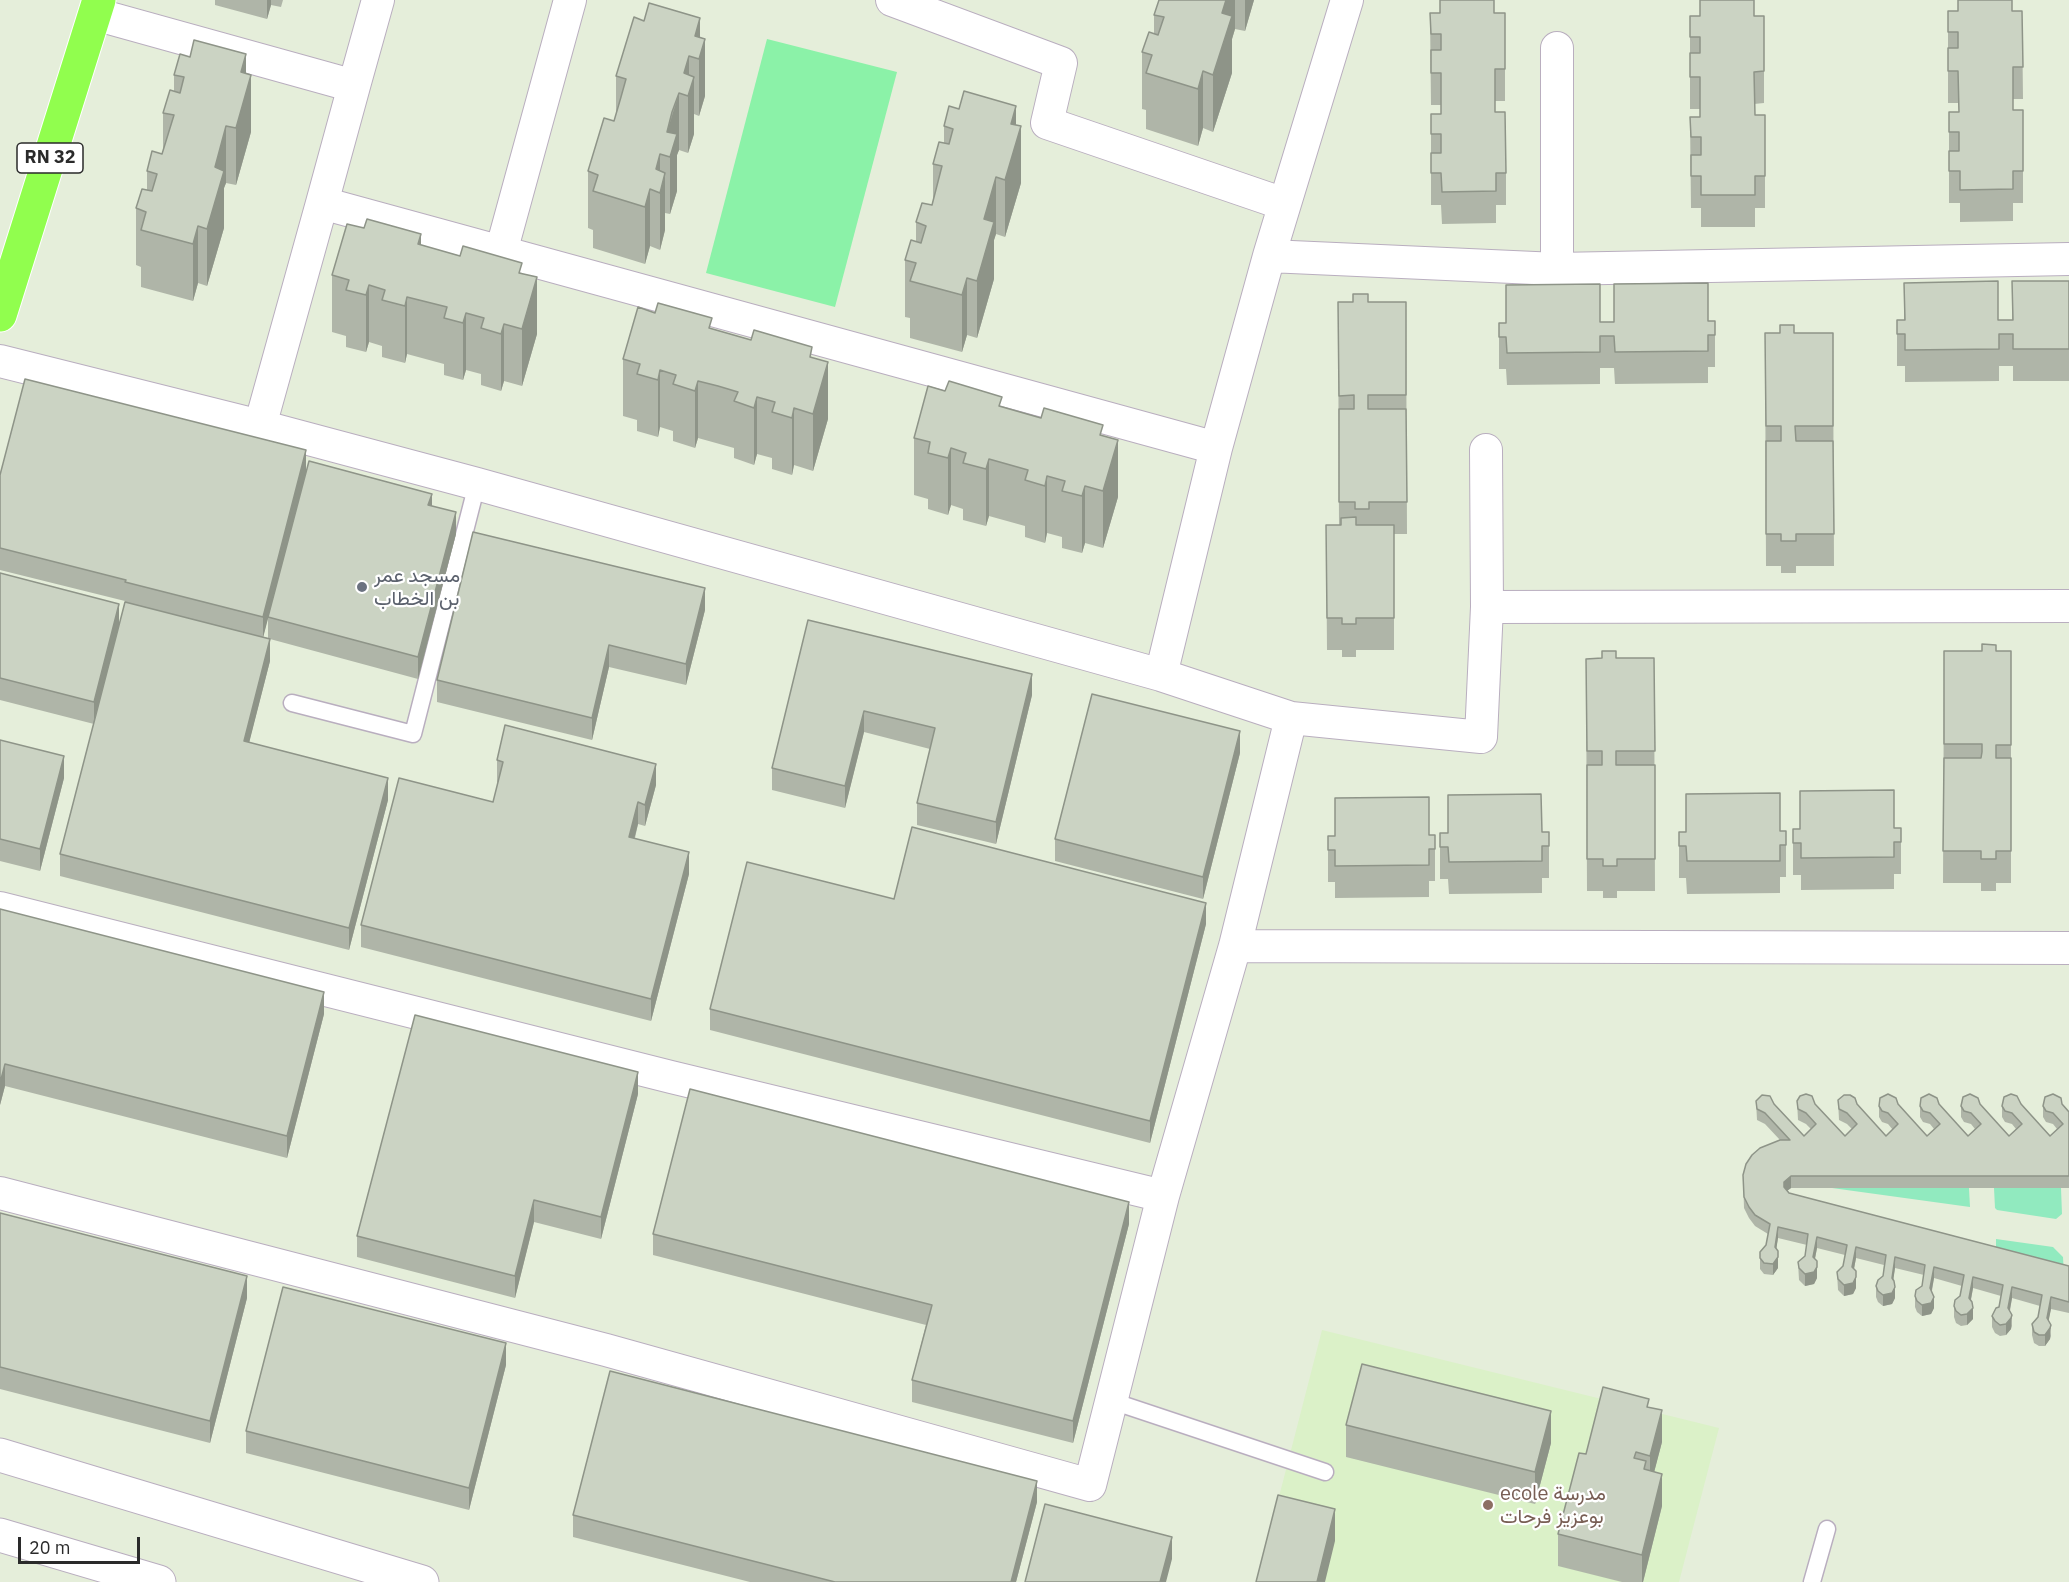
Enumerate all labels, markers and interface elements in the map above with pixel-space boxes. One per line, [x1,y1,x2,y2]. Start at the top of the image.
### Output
road number: RN 32 [17,143,83,173]
place label: مسجد عمر بن الخطاب [374,564,460,611]
marker: مسجد عمر بن الخطاب [355,580,369,594]
place label: ecole مدرسة بوعزيز فرحات [1500,1482,1606,1529]
marker: ecole مدرسة بوعزيز فرحات [1481,1498,1495,1512]
scale bar [21,1525,142,1563]
text: 20 m [29,1536,71,1559]

